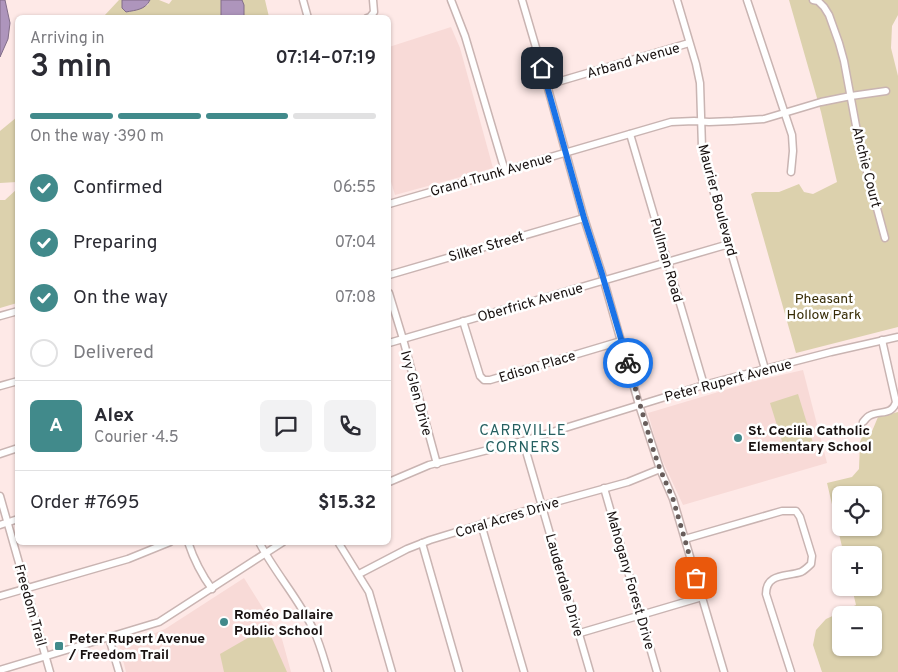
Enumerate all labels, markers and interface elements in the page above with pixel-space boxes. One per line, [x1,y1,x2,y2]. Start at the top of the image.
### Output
text: Arriving in [30,29,105,49]
street label: Arband Avenue [585,40,682,83]
text: 07:14–07:19 [275,46,376,70]
pin [521,47,563,89]
text: 3 min [30,48,112,88]
icon: home [528,54,556,82]
street label: Ahchie Court [847,125,884,210]
text: On the way · 390 m [30,127,164,147]
street label: Maurier Boulevard [693,143,740,258]
street label: Grand Trunk Avenue [428,150,554,201]
icon: check [30,174,58,202]
text: Confirmed [73,176,163,200]
text: 06:55 [333,178,376,198]
street label: Pullman Road [645,216,686,305]
icon: check [30,229,58,257]
street label: Silker Street [447,229,526,266]
text: Preparing [73,231,157,255]
text: 07:04 [335,233,376,253]
street label: Oberfrick Avenue [476,280,585,327]
icon: check [30,284,58,312]
text: On the way [73,286,168,310]
text: 07:08 [335,288,376,308]
park label: Pheasant Hollow Park [787,291,861,324]
courier [603,338,653,388]
text: Delivered [73,341,154,365]
street label: Edison Place [497,348,578,387]
street label: Ivy Glen Drive [396,349,435,438]
icon: bike [614,349,642,377]
street label: Peter Rupert Avenue [663,356,794,407]
button: chat [260,400,312,452]
button: phone [324,400,376,452]
text: Alex [94,404,134,428]
text: A [49,414,63,438]
district label: CARRVILLE CORNERS [479,422,567,458]
place label: St. Cecilia Catholic Elementary School [748,423,872,456]
text: Courier · 4.5 [94,428,179,448]
marker: St. Cecilia Catholic Elementary School [732,432,744,444]
map controls [832,486,882,656]
button: locate [832,486,882,536]
text: Order #7695 [30,491,140,515]
text: $15.32 [318,491,376,515]
street label: Coral Acres Drive [453,495,561,542]
street label: Mahogany Forest Drive [602,509,658,652]
street label: Lauderdale Drive [541,532,586,639]
button: + [832,546,882,596]
pin [675,557,717,599]
street label: Freedom Trail [10,563,49,648]
icon: bag [682,564,710,592]
button: − [832,606,882,656]
place label: Roméo Dallaire Public School [234,607,333,640]
marker: Roméo Dallaire Public School [218,616,230,628]
place label: Peter Rupert Avenue / Freedom Trail [68,631,205,664]
marker: Peter Rupert Avenue / Freedom Trail [53,640,65,652]

